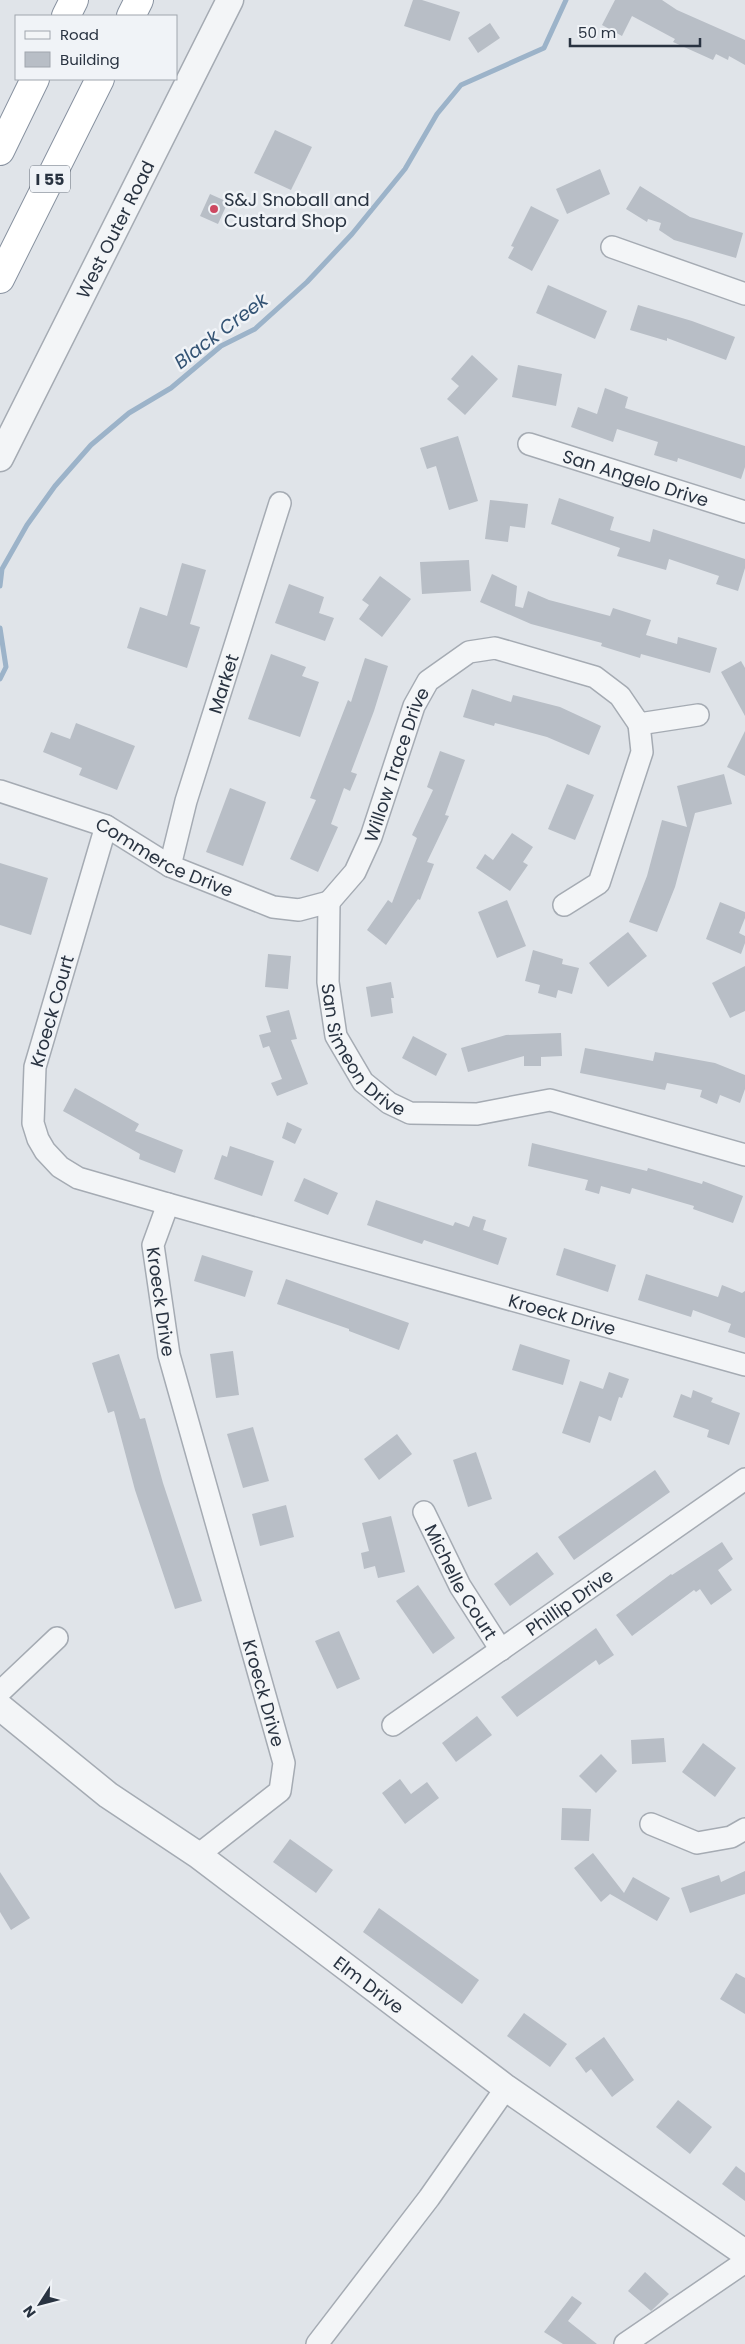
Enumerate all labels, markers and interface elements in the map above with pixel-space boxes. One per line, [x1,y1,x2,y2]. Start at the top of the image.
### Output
legend [15,15,178,80]
scale bar [570,15,700,47]
text: 50 m [578,22,616,43]
text: Road [60,24,99,45]
text: Building [60,49,120,70]
street label: West Outer Road [70,156,160,302]
road number: I 55 [30,165,70,192]
place label: S&J Snoball and Custard Shop [224,187,370,233]
marker: S&J Snoball and Custard Shop [208,203,220,215]
water label: Black Creek [168,286,275,375]
street label: San Angelo Drive [560,443,712,512]
street label: Market [202,651,244,717]
street label: Willow Trace Drive [358,682,435,845]
street label: Commerce Drive [93,811,237,902]
street label: Kroeck Court [24,952,80,1070]
street label: San Simeon Drive [316,982,410,1122]
street label: Kroeck Drive [141,1245,182,1358]
street label: Kroeck Drive [506,1287,619,1341]
street label: Michelle Court [419,1520,503,1644]
street label: Phillip Drive [520,1562,618,1641]
street label: Kroeck Drive [237,1636,291,1750]
street label: Elm Drive [329,1950,409,2019]
north arrow [15,2279,65,2329]
text: N [18,2302,41,2322]

